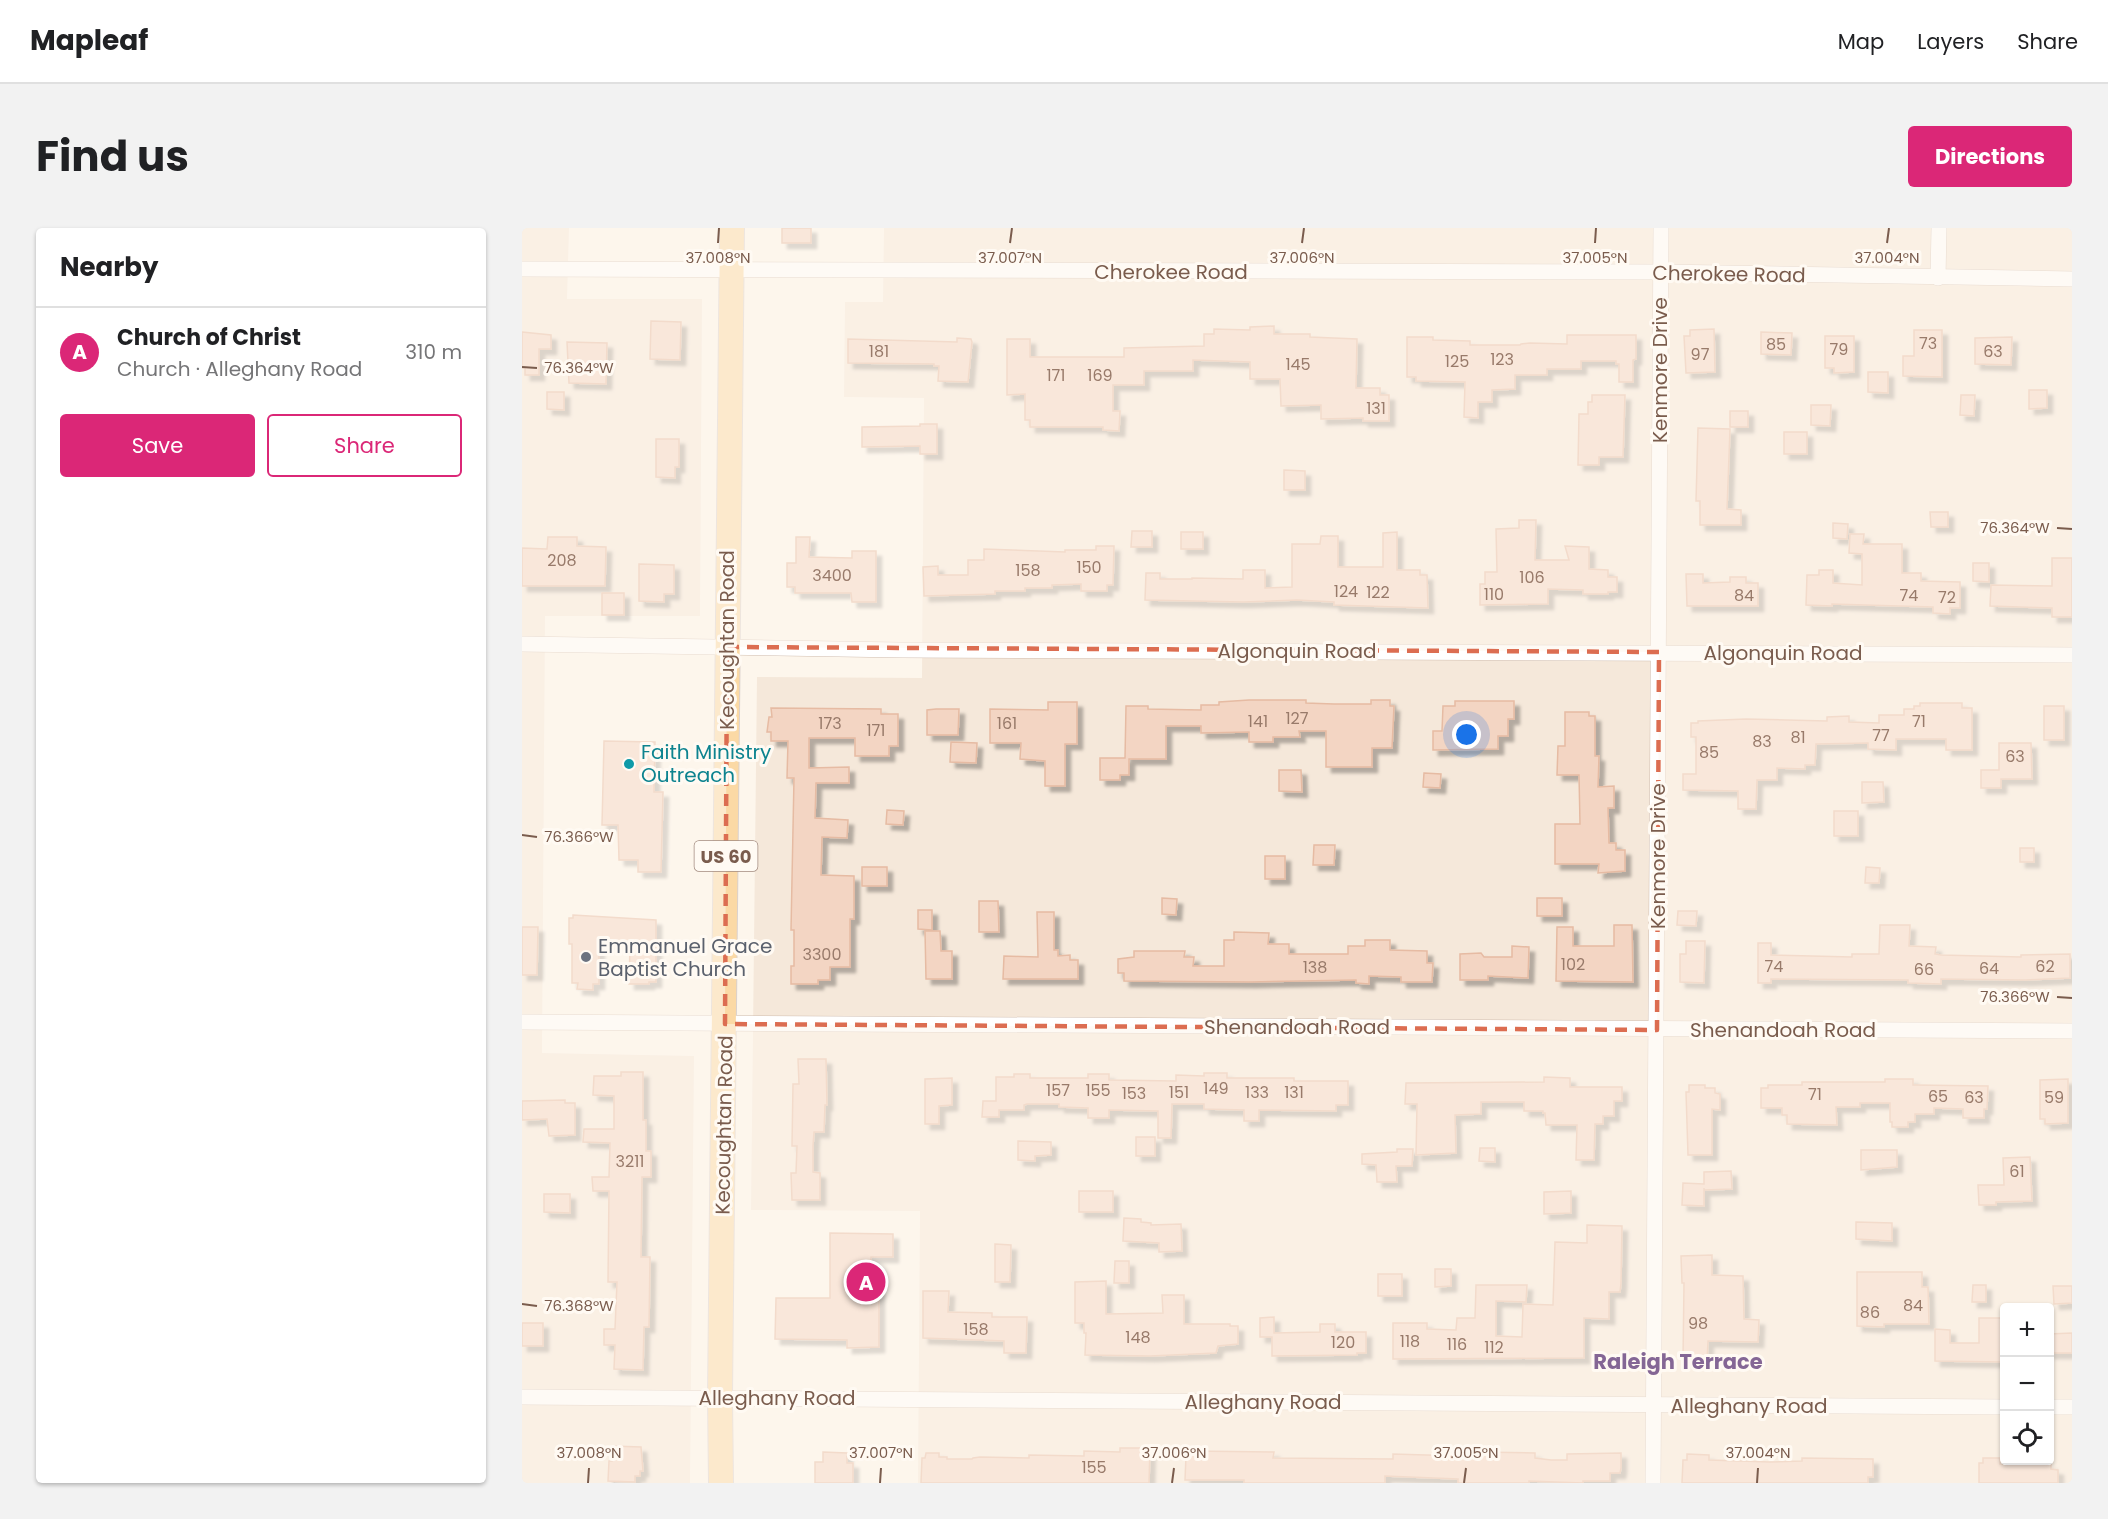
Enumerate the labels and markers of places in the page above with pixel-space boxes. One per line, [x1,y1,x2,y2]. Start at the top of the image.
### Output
place label: Faith Ministry Outreach [641,738,771,789]
marker: Faith Ministry Outreach [622,757,636,771]
place label: Emmanuel Grace Baptist Church [598,932,772,983]
marker: Emmanuel Grace Baptist Church [579,950,593,964]
pin: A [846,1260,886,1304]

